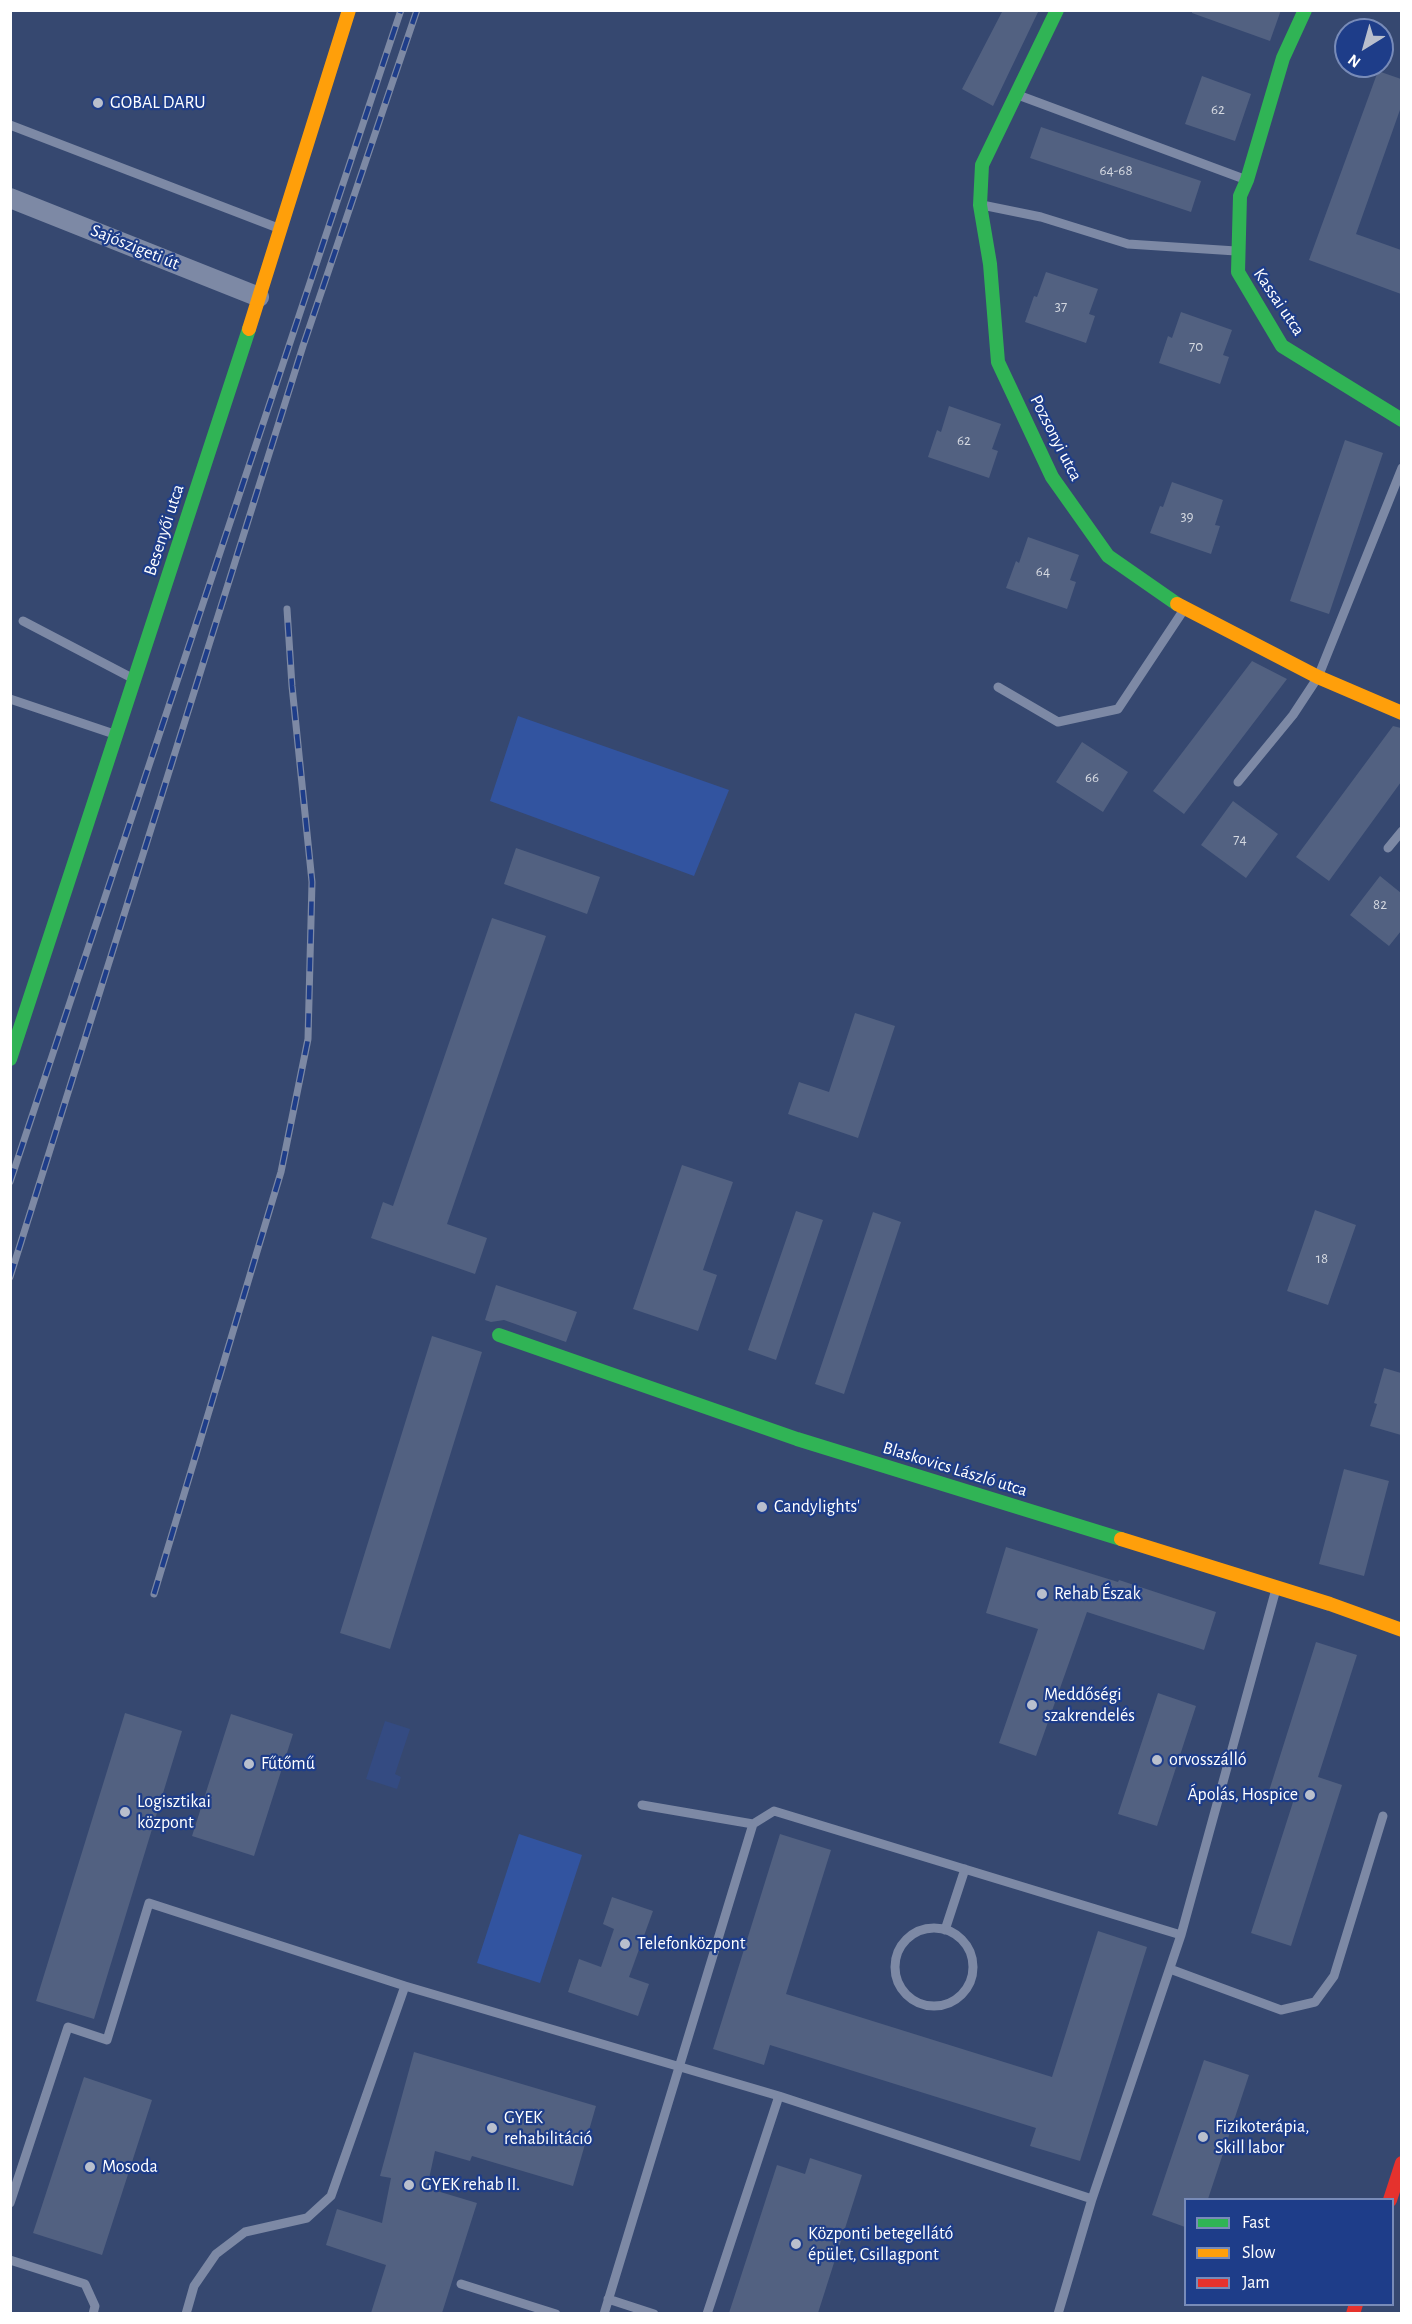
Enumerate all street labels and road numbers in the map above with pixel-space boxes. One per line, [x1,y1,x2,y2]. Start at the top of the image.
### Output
street label: Sajószigeti út [88,219,182,275]
street label: Kassai utca [1249,264,1309,340]
street label: Pozsonyi utca [1025,391,1087,485]
street label: Besenyői utca [139,481,189,579]
street label: Blaskovics László utca [880,1437,1030,1501]

